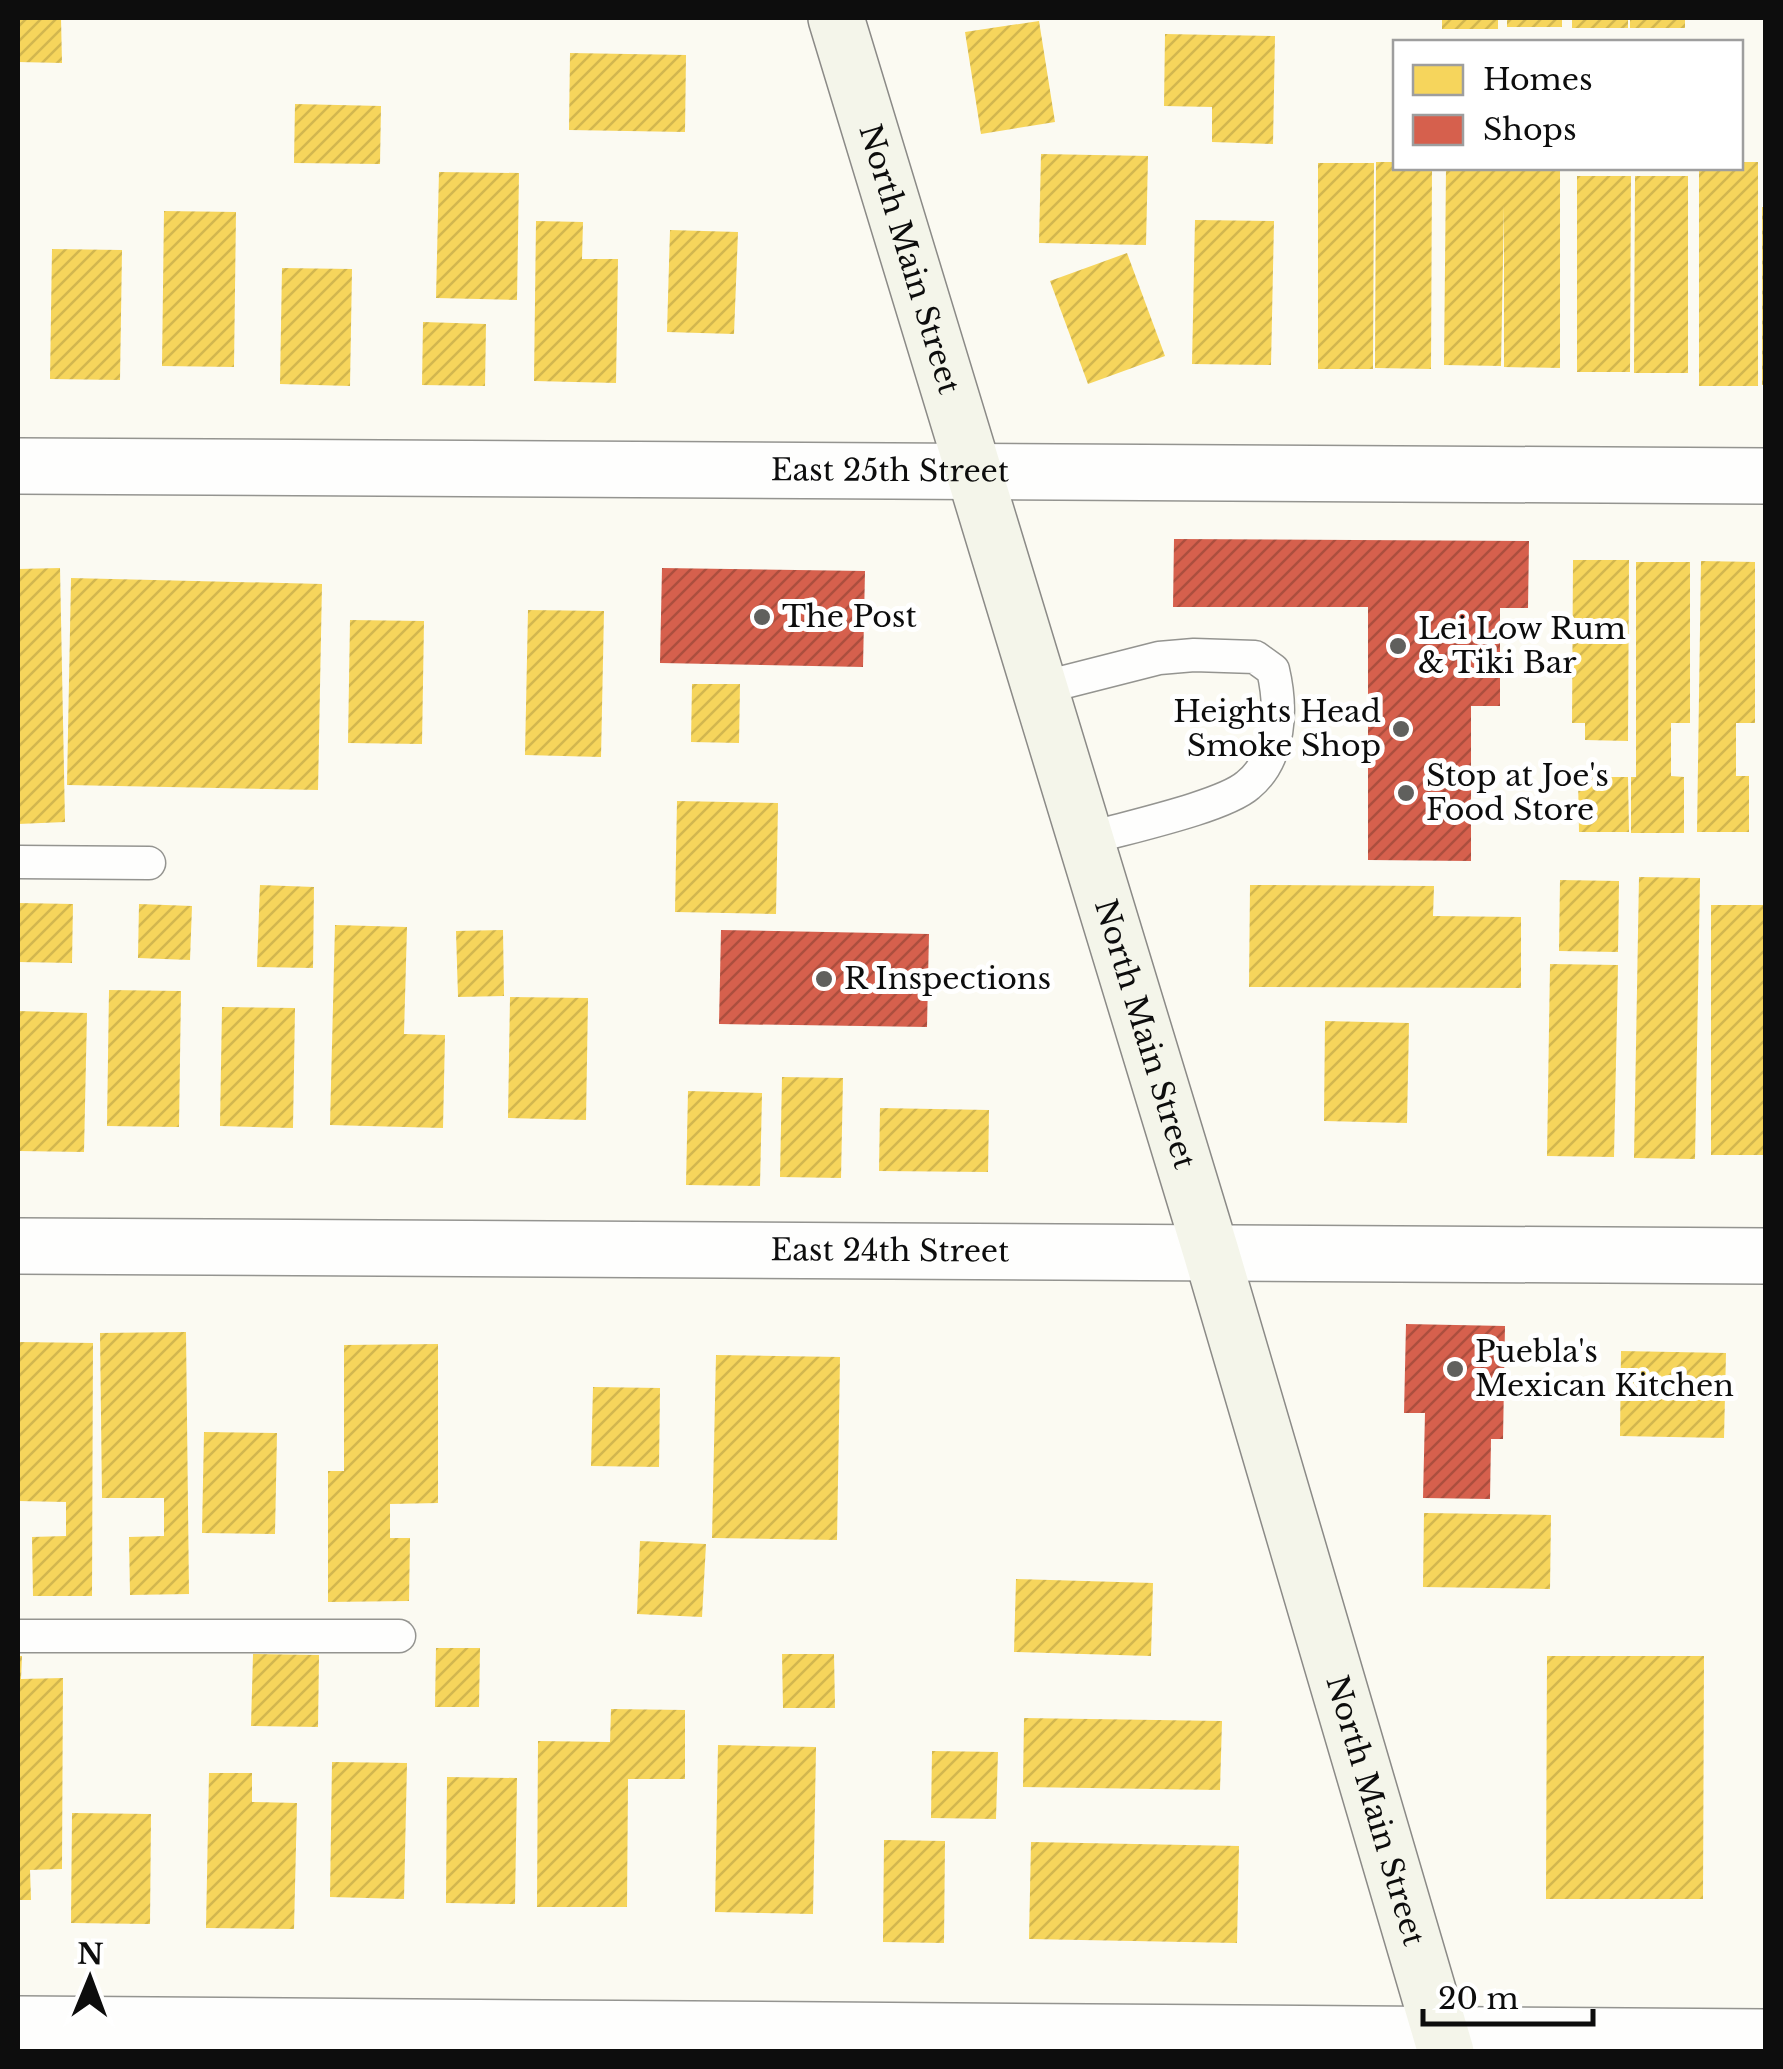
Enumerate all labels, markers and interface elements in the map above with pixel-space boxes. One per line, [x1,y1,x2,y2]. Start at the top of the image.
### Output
legend [1393,40,1743,170]
text: Homes [1483,61,1593,98]
text: Shops [1483,111,1577,148]
street label: North Main Street [851,120,968,399]
street label: East 25th Street [771,451,1010,490]
place label: The Post [782,598,917,635]
marker: The Post [751,606,773,628]
place label: Lei Low Rum & Tiki Bar [1418,610,1626,681]
marker: Lei Low Rum & Tiki Bar [1387,635,1409,657]
place label: Heights Head Smoke Shop [1173,693,1381,764]
marker: Heights Head Smoke Shop [1390,718,1412,740]
place label: Stop at Joe's Food Store [1426,757,1609,828]
marker: Stop at Joe's Food Store [1395,782,1417,804]
street label: North Main Street [1087,895,1204,1174]
place label: R Inspections [844,960,1051,997]
marker: R Inspections [813,968,835,990]
street label: East 24th Street [770,1231,1010,1270]
place label: Puebla's Mexican Kitchen [1475,1333,1734,1404]
marker: Puebla's Mexican Kitchen [1444,1358,1466,1380]
street label: North Main Street [1318,1671,1433,1951]
north arrow [40,1929,140,2029]
text: N [77,1937,104,1972]
scale bar [1423,1964,1593,2026]
text: 20 m [1438,1980,1519,2017]

